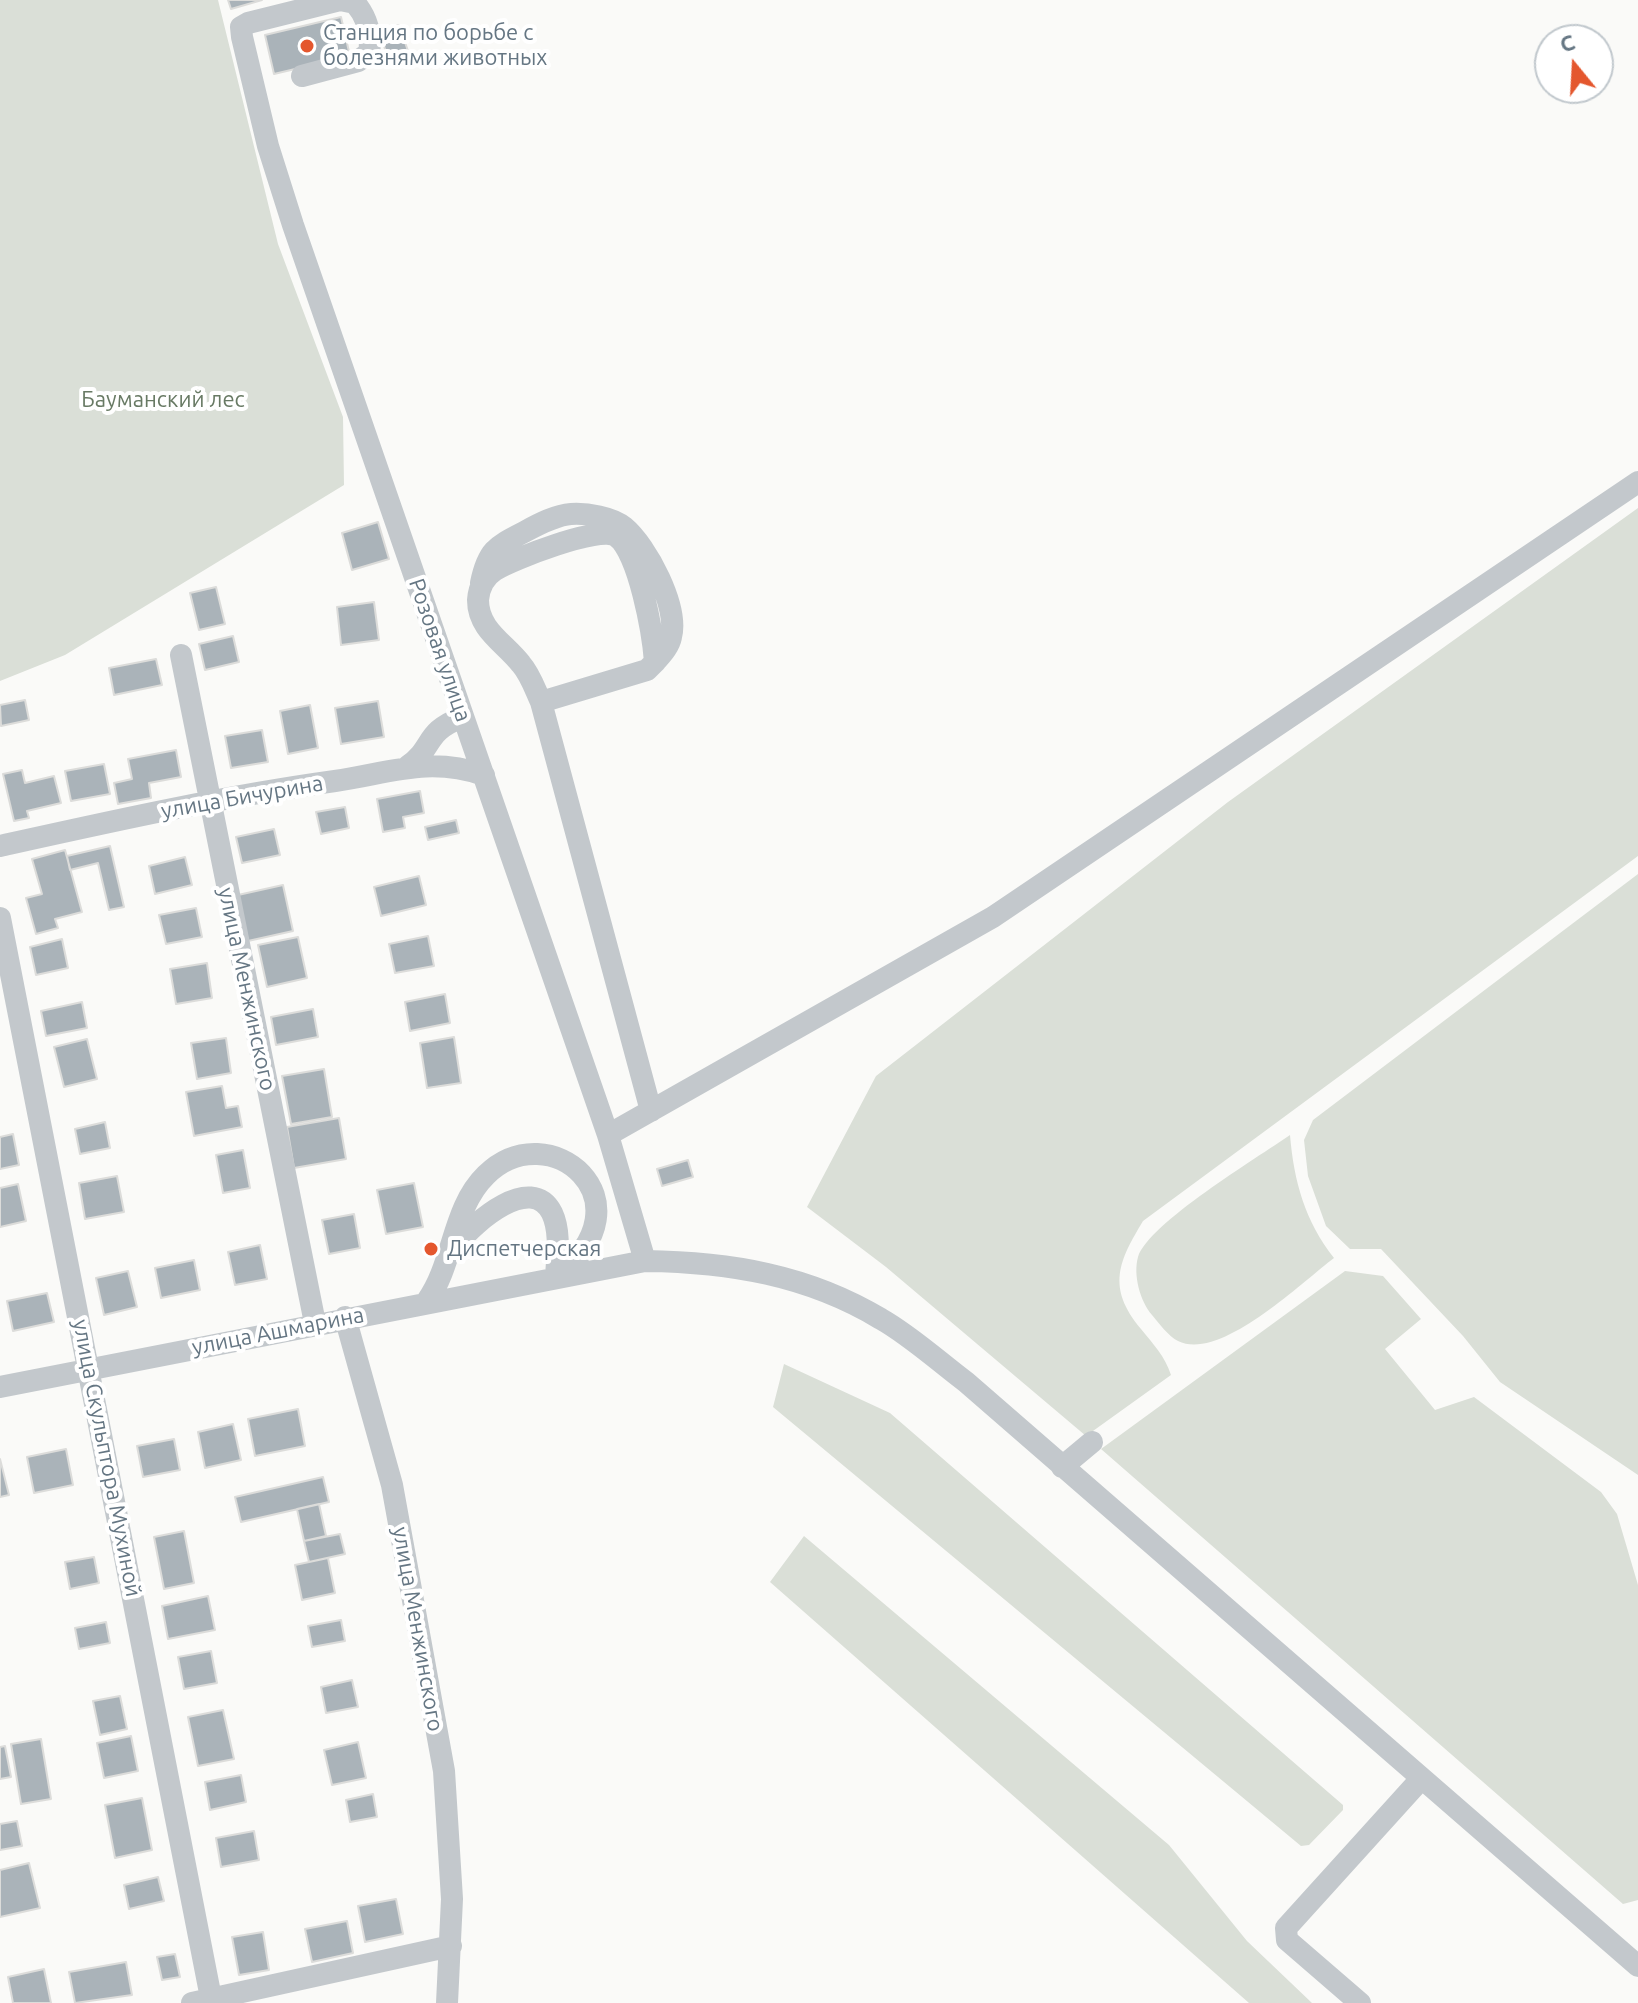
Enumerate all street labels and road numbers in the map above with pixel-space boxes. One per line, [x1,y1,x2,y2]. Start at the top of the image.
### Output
street label: Розовая улица [403,575,477,725]
street label: улица Бичурина [159,770,325,824]
street label: улица Менжинского [213,885,281,1093]
street label: улица Ашмарина [190,1301,366,1361]
street label: улица Скульптора Мухиной [67,1317,147,1599]
street label: улица Менжинского [387,1525,449,1733]

